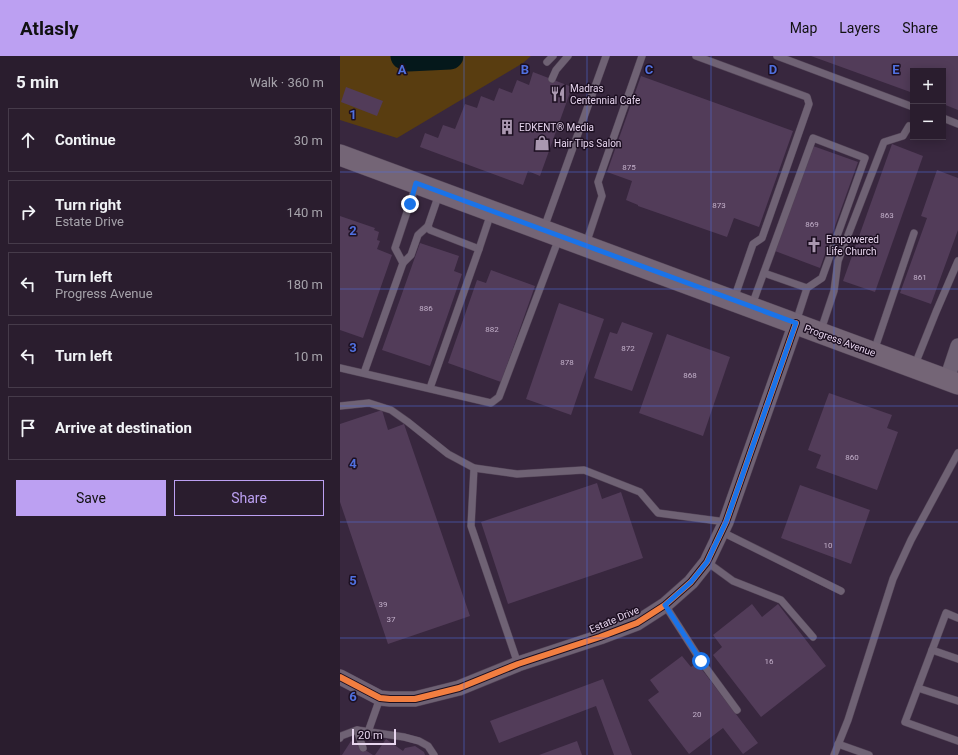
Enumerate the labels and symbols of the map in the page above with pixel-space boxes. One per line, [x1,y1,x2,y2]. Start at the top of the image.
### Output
text: A [398,62,407,77]
text: B [521,62,529,77]
text: C [645,62,654,77]
text: D [769,62,777,77]
text: E [892,62,900,77]
place label: Madras Centennial Cafe [570,83,640,106]
restaurant icon: Madras Centennial Cafe [549,85,567,103]
text: 1 [349,107,357,122]
building icon: EDKENT® Media [498,118,516,136]
place label: EDKENT® Media [519,122,594,133]
shop icon: Hair Tips Salon [533,134,551,152]
place label: Hair Tips Salon [554,138,621,149]
house number: 875 [622,163,636,172]
route end [401,195,419,213]
house number: 873 [712,201,726,210]
house number: 863 [880,211,894,220]
house number: 869 [805,220,819,229]
text: 2 [349,223,357,238]
place label: Empowered Life Church [826,234,879,257]
church icon: Empowered Life Church [805,236,823,254]
house number: 861 [913,273,927,282]
house number: 886 [419,304,433,313]
street label: Progress Avenue [803,322,877,358]
house number: 882 [485,325,499,334]
text: 3 [349,340,357,355]
house number: 872 [621,344,635,353]
house number: 878 [560,358,574,367]
house number: 868 [683,371,697,380]
house number: 860 [845,453,859,462]
text: 4 [349,456,357,471]
house number: 10 [824,541,833,550]
text: 5 [349,573,357,588]
house number: 39 [379,600,388,609]
street label: Estate Drive [588,604,641,635]
house number: 37 [387,615,396,624]
route start [692,652,710,670]
house number: 16 [765,657,774,666]
text: 6 [349,689,357,704]
house number: 20 [693,710,702,719]
scale bar [352,727,396,746]

